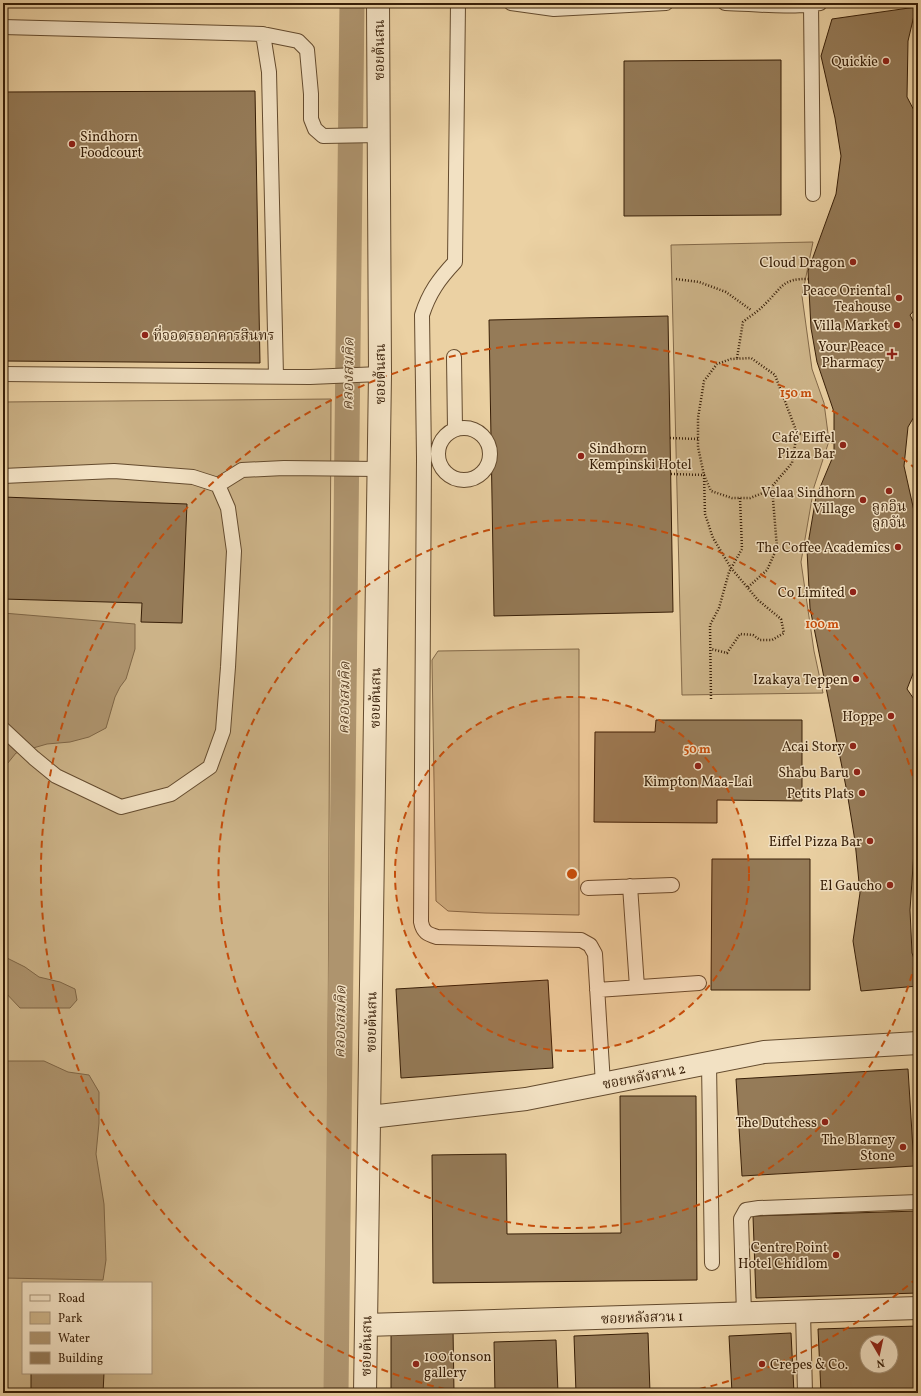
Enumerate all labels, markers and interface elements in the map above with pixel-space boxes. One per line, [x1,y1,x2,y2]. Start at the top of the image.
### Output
street label: ซอยต้นสน [371,19,390,81]
place label: Quickie [831,53,878,72]
marker: Quickie [881,56,891,66]
place label: Sindhorn Foodcourt [80,128,142,163]
marker: Sindhorn Foodcourt [67,139,77,149]
place label: Cloud Dragon [760,254,845,273]
marker: Cloud Dragon [848,257,858,267]
place label: Peace Oriental Teahouse [802,282,891,317]
marker: Peace Oriental Teahouse [894,293,904,303]
place label: Villa Market [813,317,889,336]
marker: Villa Market [892,320,902,330]
place label: ที่จอดรถอาคารสินทร [153,325,274,346]
marker: ที่จอดรถอาคารสินทร [140,330,150,340]
water label: คลองสมคิด [338,337,361,411]
place label: Your Peace Pharmacy [818,338,884,373]
street label: ซอยต้นสน [372,343,391,405]
marker: Your Peace Pharmacy [887,349,897,359]
text: 150 m [780,386,812,402]
place label: Café Eiffel Pizza Bar [772,429,835,464]
place label: Sindhorn Kempinski Hotel [589,440,692,475]
marker: Café Eiffel Pizza Bar [838,440,848,450]
marker: Sindhorn Kempinski Hotel [576,451,586,461]
place label: Velaa Sindhorn Village [761,484,855,519]
marker: ลูกอิน ลูกจัน [884,486,894,496]
marker: Velaa Sindhorn Village [858,495,868,505]
place label: ลูกอิน ลูกจัน [872,498,906,533]
place label: The Coffee Academics [756,539,890,558]
marker: The Coffee Academics [893,542,903,552]
place label: Co Limited [778,584,845,603]
marker: Co Limited [848,587,858,597]
text: 100 m [805,617,839,633]
water label: คลองสมคิด [334,661,357,735]
street label: ซอยต้นสน [366,667,387,729]
place label: Izakaya Teppen [753,671,848,690]
marker: Izakaya Teppen [851,674,861,684]
place label: Hoppe [842,708,883,727]
marker: Hoppe [886,711,896,721]
place label: Acai Story [782,738,845,757]
marker: Acai Story [848,741,858,751]
text: 50 m [683,742,711,758]
marker: Kimpton Maa-Lai [693,761,703,771]
place label: Shabu Baru [778,764,849,783]
marker: Shabu Baru [852,767,862,777]
place label: Kimpton Maa-Lai [644,773,752,792]
place label: Petits Plats [787,785,854,804]
marker: Petits Plats [857,788,867,798]
place label: Eiffel Pizza Bar [769,833,862,852]
marker: Eiffel Pizza Bar [865,836,875,846]
centre of rings [565,867,579,881]
place label: El Gaucho [820,877,882,896]
marker: El Gaucho [885,880,895,890]
water label: คลองสมคิด [330,985,353,1059]
street label: ซอยต้นสน [362,991,383,1053]
street label: ซอยหลังสวน 2 [601,1060,688,1095]
place label: The Dutchess [736,1114,817,1133]
marker: The Dutchess [820,1117,830,1127]
place label: The Blarney Stone [821,1131,895,1166]
marker: The Blarney Stone [898,1142,908,1152]
place label: Centre Point Hotel Chidlom [738,1239,828,1274]
marker: Centre Point Hotel Chidlom [831,1250,841,1260]
legend [22,1282,152,1374]
text: Road [58,1291,85,1307]
street label: ซอยหลังสวน 1 [601,1308,684,1329]
text: Park [58,1311,83,1327]
street label: ซอยต้นสน [357,1315,378,1377]
text: Water [58,1331,90,1347]
north arrow [859,1334,899,1374]
place label: 100 tonson gallery [424,1348,492,1383]
text: Building [58,1351,103,1367]
text: N [875,1354,885,1370]
place label: Crepes & Co. [770,1356,848,1375]
marker: 100 tonson gallery [411,1359,421,1369]
marker: Crepes & Co. [757,1359,767,1369]

